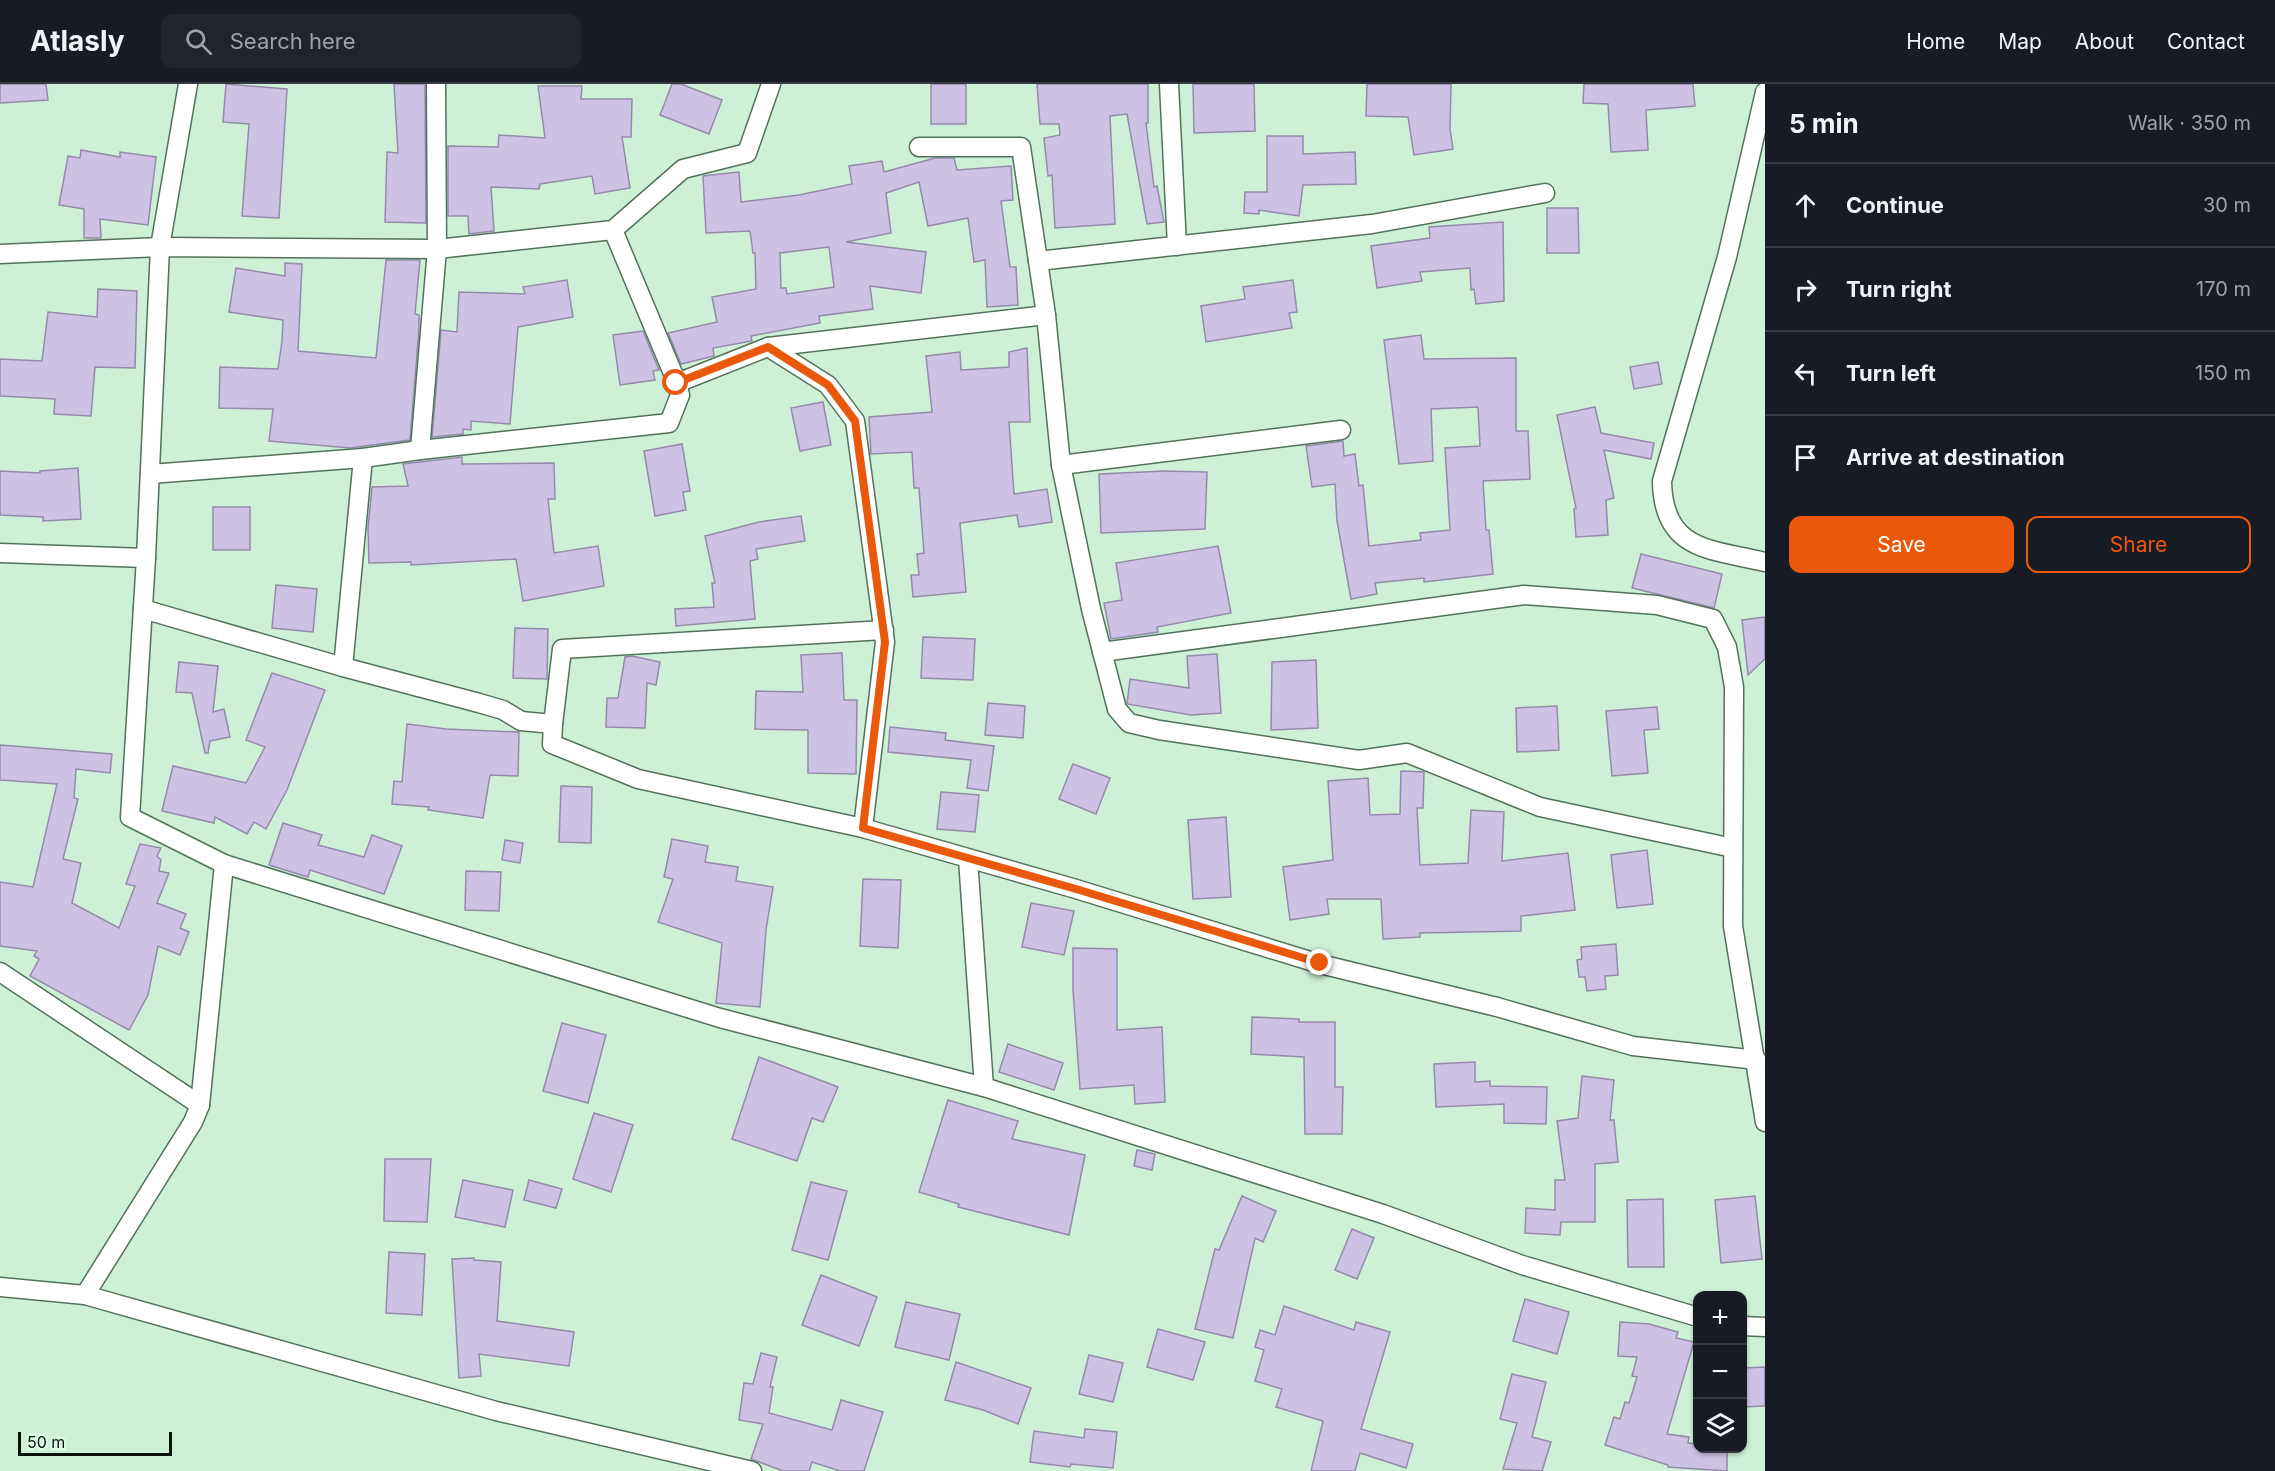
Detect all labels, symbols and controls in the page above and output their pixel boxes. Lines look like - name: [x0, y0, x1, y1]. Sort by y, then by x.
- search box: [161, 14, 581, 68]
- text: Atlasly: [30, 24, 125, 58]
- icon: search: [182, 25, 215, 58]
- text: Search here: [230, 28, 356, 54]
- text: Home: [1906, 29, 1965, 54]
- text: Map: [1998, 29, 2042, 54]
- text: About: [2075, 29, 2134, 54]
- text: Contact: [2167, 29, 2245, 54]
- text: 5 min: [1789, 108, 1859, 139]
- text: Walk · 350 m: [2128, 111, 2251, 135]
- icon: ahead: [1789, 189, 1822, 222]
- text: Continue: [1846, 192, 1944, 218]
- text: 30 m: [2203, 193, 2251, 217]
- icon: right: [1789, 273, 1822, 306]
- text: Turn right: [1846, 276, 1952, 302]
- text: 170 m: [2196, 277, 2251, 301]
- icon: left: [1789, 357, 1822, 390]
- text: Turn left: [1846, 360, 1936, 386]
- text: 150 m: [2195, 361, 2251, 385]
- route start: [662, 369, 688, 395]
- icon: arrive: [1789, 441, 1822, 474]
- text: Arrive at destination: [1846, 444, 2065, 470]
- button: Save: [1789, 516, 2014, 573]
- button: Share: [2026, 516, 2251, 573]
- route end: [1306, 949, 1332, 975]
- map controls: [1693, 1291, 1747, 1453]
- button: +: [1693, 1291, 1747, 1345]
- button: −: [1693, 1345, 1747, 1399]
- button: layers: [1693, 1399, 1747, 1453]
- scale bar: [18, 1429, 172, 1456]
- text: 50 m: [27, 1432, 65, 1452]

